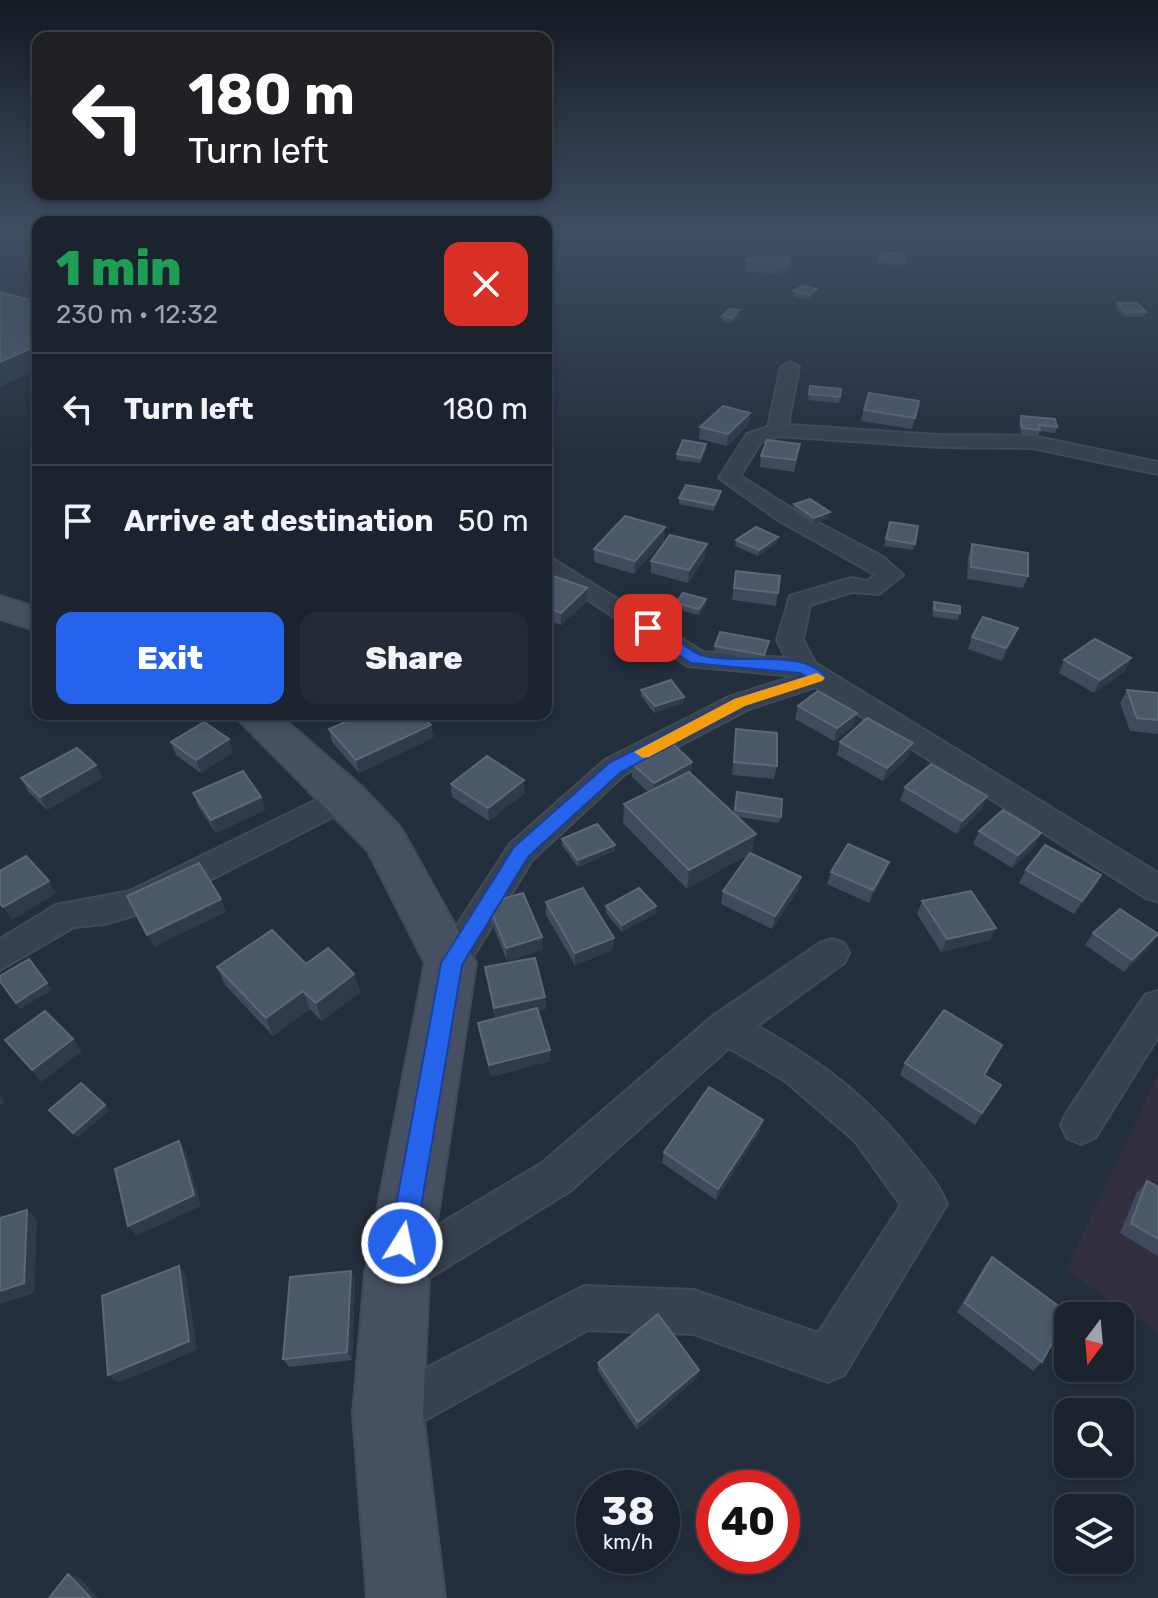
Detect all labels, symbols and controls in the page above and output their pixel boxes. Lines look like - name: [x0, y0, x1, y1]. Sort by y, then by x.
- text: 180 m: [188, 62, 355, 128]
- icon: left: [56, 64, 160, 168]
- text: Turn left: [188, 129, 329, 172]
- text: 1 min: [56, 240, 182, 297]
- button: close: [444, 242, 528, 326]
- text: 230 m · 12:32: [56, 299, 218, 330]
- icon: left: [56, 387, 100, 431]
- text: Turn left: [124, 391, 254, 427]
- text: 180 m: [443, 391, 528, 427]
- icon: arrive: [56, 499, 100, 543]
- text: Arrive at destination: [124, 503, 434, 539]
- text: 50 m: [458, 503, 529, 539]
- pin: [614, 594, 682, 662]
- icon: arrive: [626, 606, 670, 650]
- button: Exit: [56, 612, 284, 704]
- button: Share: [300, 612, 528, 704]
- position arrow: [360, 1201, 444, 1285]
- north arrow: [1054, 1302, 1134, 1382]
- map controls: [1054, 1302, 1134, 1574]
- button: search: [1054, 1398, 1134, 1478]
- speed limit sign: 40: [696, 1470, 800, 1574]
- text: 38: [601, 1488, 655, 1535]
- button: layers: [1054, 1494, 1134, 1574]
- text: km/h: [603, 1530, 653, 1554]

